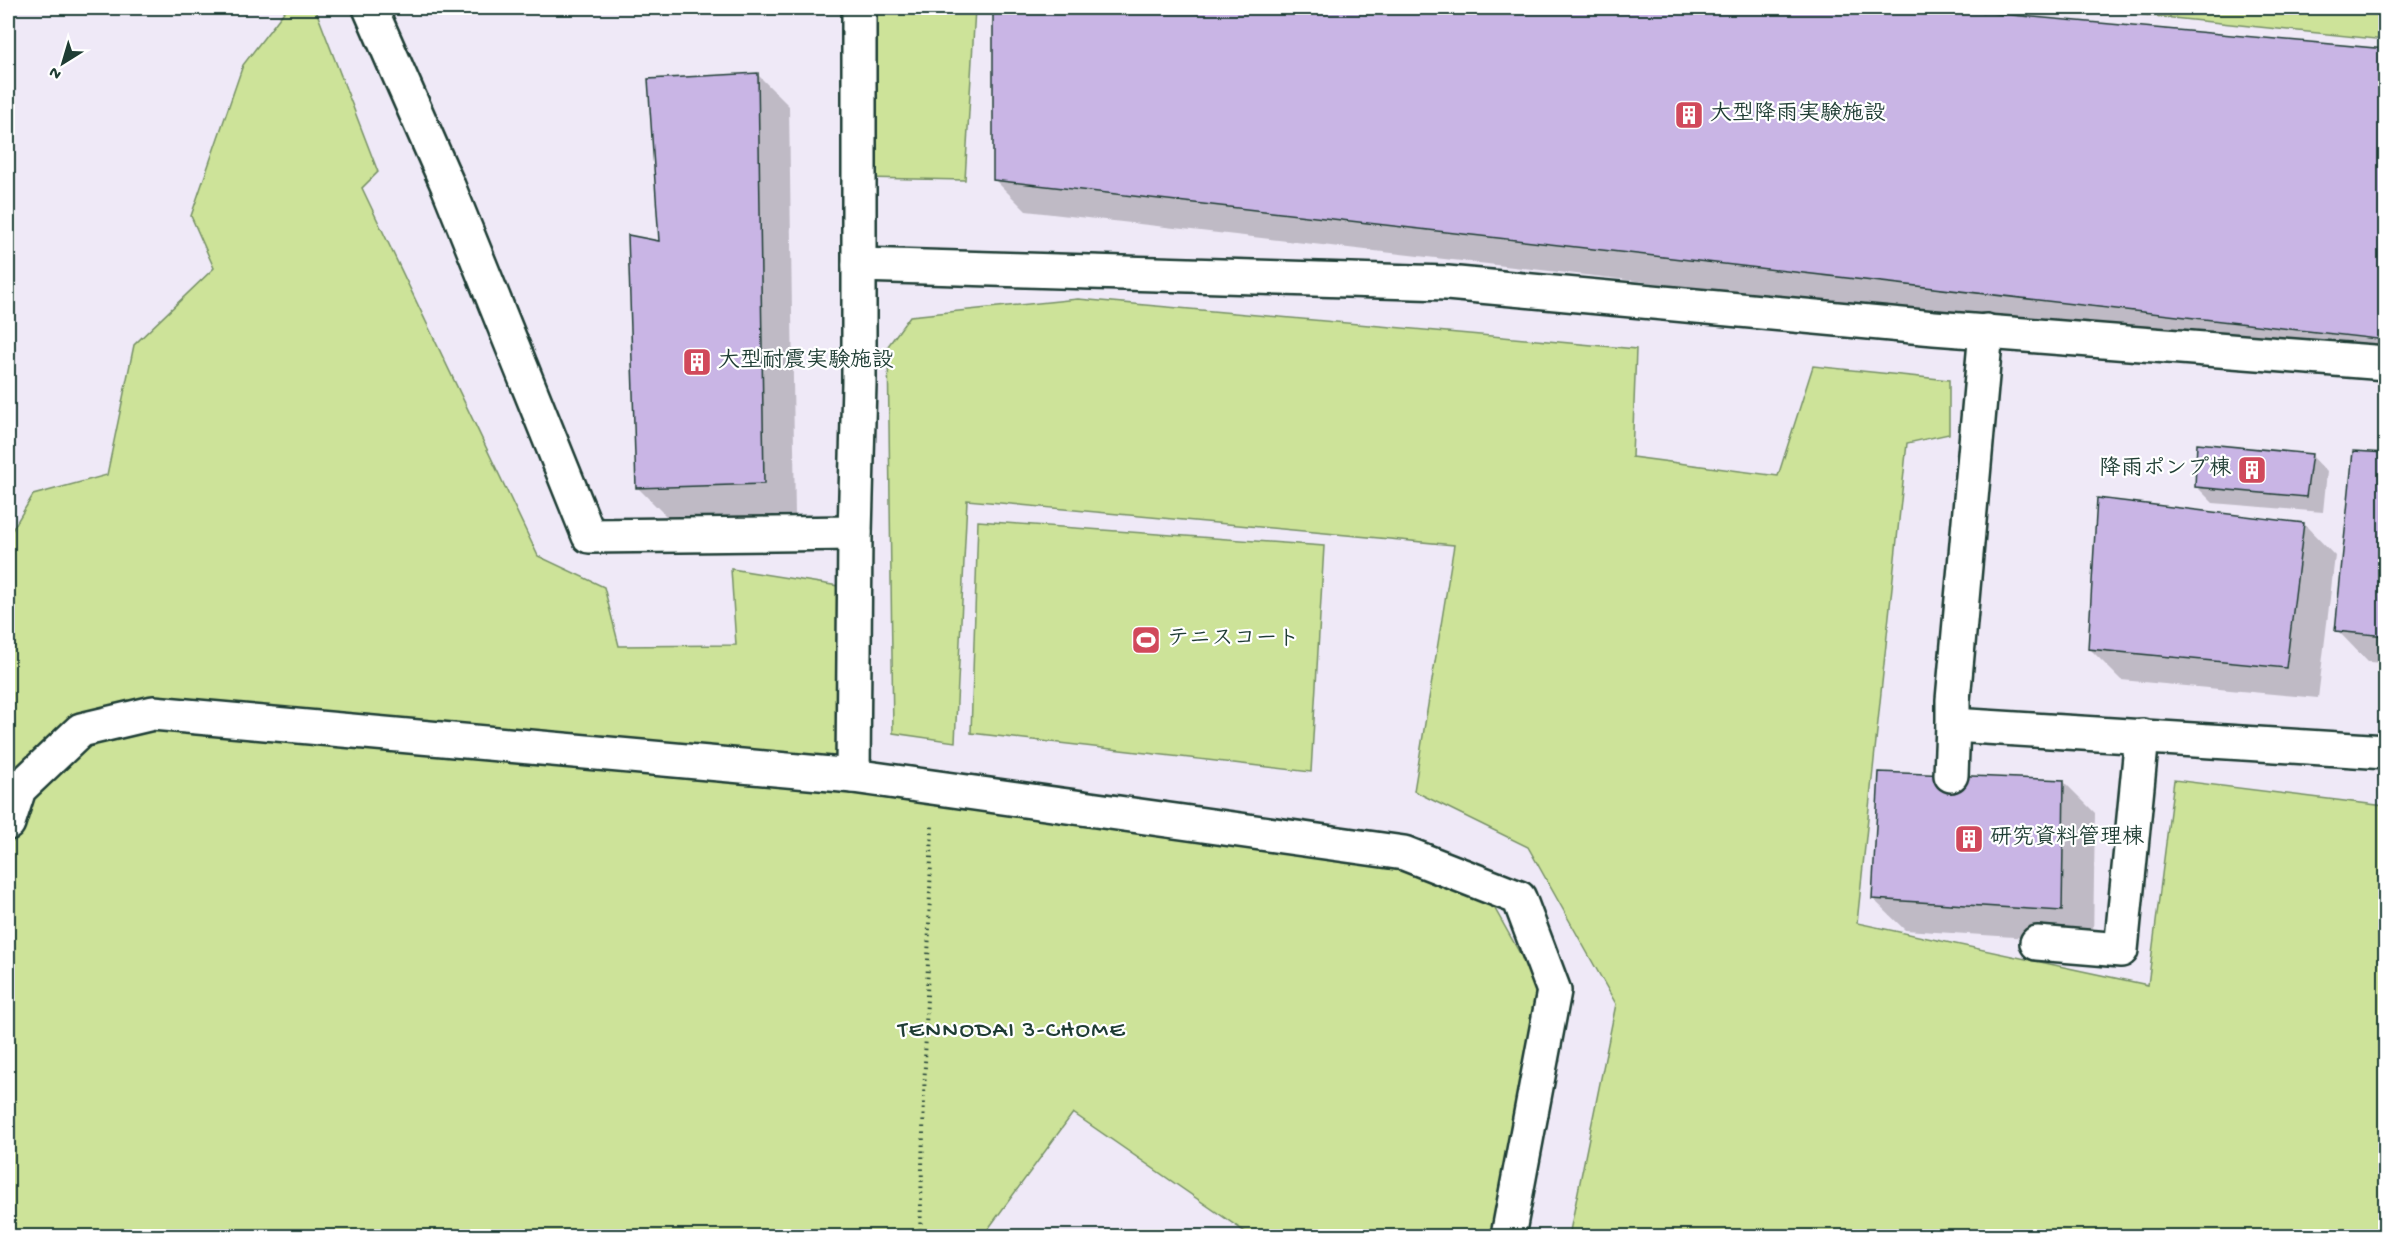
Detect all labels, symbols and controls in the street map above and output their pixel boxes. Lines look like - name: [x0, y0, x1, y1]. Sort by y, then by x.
- north arrow: [33, 33, 93, 93]
- text: N: [46, 61, 66, 83]
- building icon: 大型降雨実験施設: [1673, 99, 1705, 131]
- place label: 大型降雨実験施設: [1710, 100, 1886, 128]
- building icon: 大型耐震実験施設: [681, 346, 713, 378]
- place label: 大型耐震実験施設: [718, 347, 894, 375]
- building icon: 降雨ポンプ棟: [2236, 454, 2268, 486]
- place label: 降雨ポンプ棟: [2099, 455, 2231, 483]
- sports icon: テニスコート: [1130, 624, 1162, 656]
- place label: テニスコート: [1167, 627, 1299, 653]
- building icon: 研究資料管理棟: [1953, 823, 1985, 855]
- place label: 研究資料管理棟: [1990, 824, 2144, 852]
- district label: TENNODAI 3-CHOME: [896, 1017, 1126, 1046]

